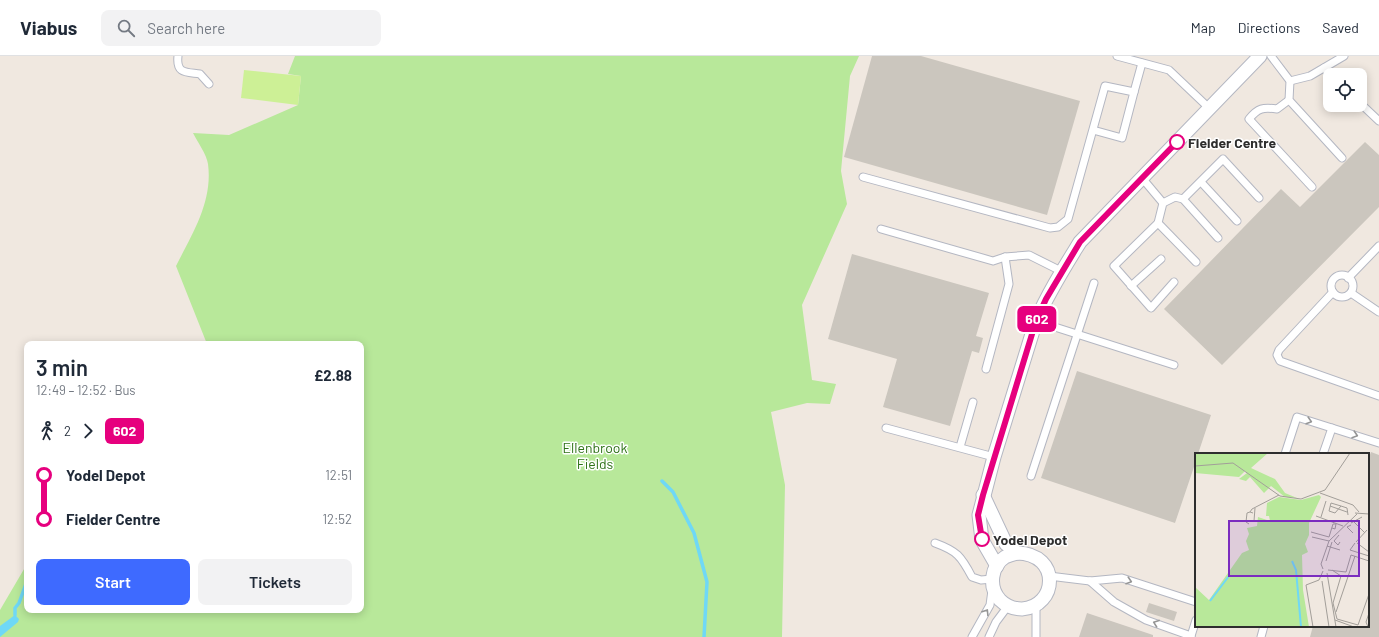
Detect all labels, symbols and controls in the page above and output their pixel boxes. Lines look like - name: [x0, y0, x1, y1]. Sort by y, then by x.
- search box: [101, 10, 381, 46]
- text: Viabus: [20, 16, 77, 39]
- icon: search: [115, 17, 137, 39]
- text: Search here: [147, 19, 225, 37]
- text: Map: [1191, 19, 1216, 36]
- text: Directions: [1238, 19, 1300, 36]
- text: Saved: [1322, 19, 1359, 36]
- map controls: [1323, 68, 1367, 112]
- button: locate: [1323, 68, 1367, 112]
- marker: Fielder Centre: [1169, 134, 1185, 150]
- place label: Fielder Centre: [1188, 134, 1276, 151]
- line badge: 602: [1014, 306, 1060, 332]
- text: 602: [1025, 310, 1049, 327]
- text: 3 min: [36, 354, 88, 380]
- text: £2.88: [314, 366, 352, 384]
- text: 12:49 – 12:52 · Bus: [36, 382, 136, 398]
- one-way arrow: [1305, 416, 1312, 425]
- icon: walk: [36, 420, 58, 442]
- icon: forward: [77, 420, 99, 442]
- text: 602: [113, 422, 136, 439]
- text: 2: [64, 423, 71, 439]
- one-way arrow: [1352, 430, 1359, 439]
- park label: Ellenbrook Fields: [563, 439, 627, 472]
- inset map: [1195, 453, 1369, 627]
- text: Yodel Depot: [66, 466, 146, 484]
- text: 12:51: [325, 467, 352, 483]
- text: Fielder Centre: [66, 510, 160, 528]
- text: 12:52: [322, 511, 352, 527]
- marker: Yodel Depot: [974, 531, 990, 547]
- place label: Yodel Depot: [993, 531, 1067, 548]
- button: Start: [36, 559, 190, 605]
- button: Tickets: [198, 559, 352, 605]
- one-way arrow: [1125, 576, 1132, 584]
- one-way arrow: [981, 609, 989, 616]
- one-way arrow: [1152, 620, 1159, 628]

